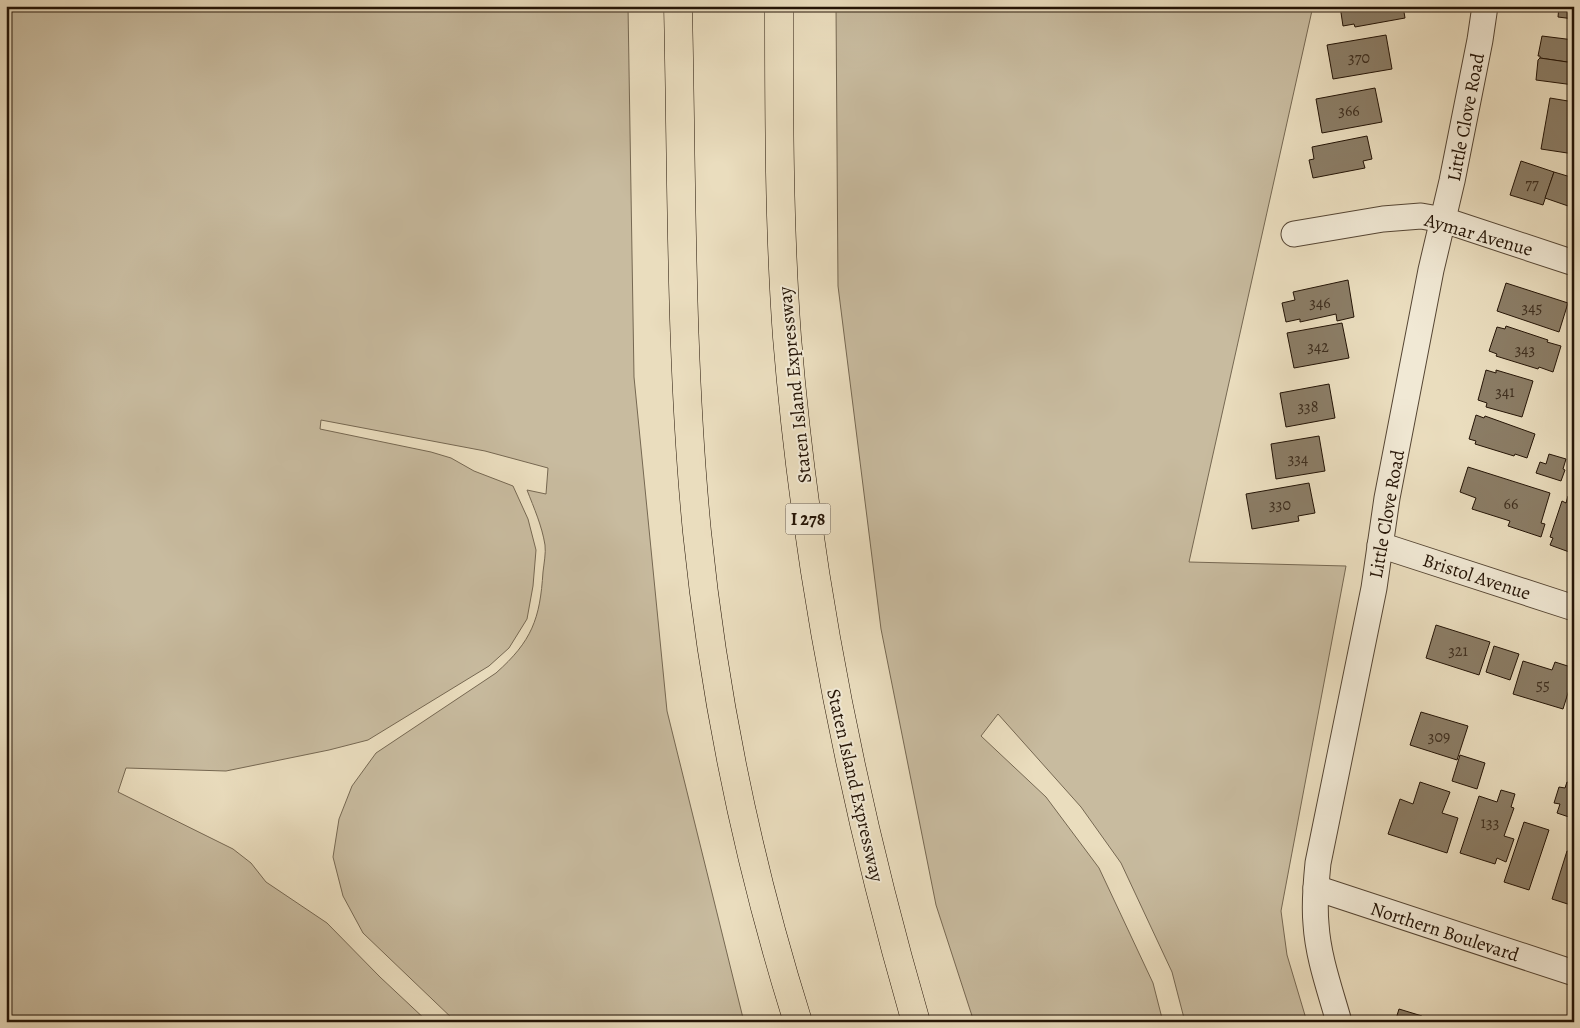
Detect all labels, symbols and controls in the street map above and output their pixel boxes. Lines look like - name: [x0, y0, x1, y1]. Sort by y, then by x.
- house number: 370: [1348, 47, 1370, 69]
- street label: Little Clove Road: [1441, 50, 1491, 184]
- house number: 366: [1338, 100, 1360, 122]
- house number: 77: [1525, 173, 1539, 195]
- street label: Aymar Avenue: [1421, 207, 1536, 263]
- street label: Staten Island Expressway: [772, 285, 818, 484]
- house number: 346: [1309, 292, 1331, 314]
- house number: 345: [1522, 297, 1543, 319]
- house number: 342: [1307, 336, 1329, 358]
- house number: 343: [1515, 339, 1535, 361]
- house number: 341: [1495, 381, 1515, 403]
- house number: 338: [1297, 396, 1319, 418]
- street label: Little Clove Road: [1363, 447, 1411, 581]
- house number: 334: [1288, 448, 1308, 470]
- house number: 66: [1504, 493, 1518, 515]
- house number: 330: [1269, 494, 1291, 516]
- road number: I 278: [786, 504, 830, 534]
- street label: Bristol Avenue: [1419, 547, 1534, 607]
- house number: 321: [1448, 640, 1468, 662]
- house number: 55: [1536, 674, 1550, 696]
- street label: Staten Island Expressway: [820, 686, 890, 885]
- house number: 309: [1428, 726, 1450, 748]
- house number: 133: [1481, 812, 1499, 834]
- street label: Northern Boulevard: [1367, 896, 1523, 968]

